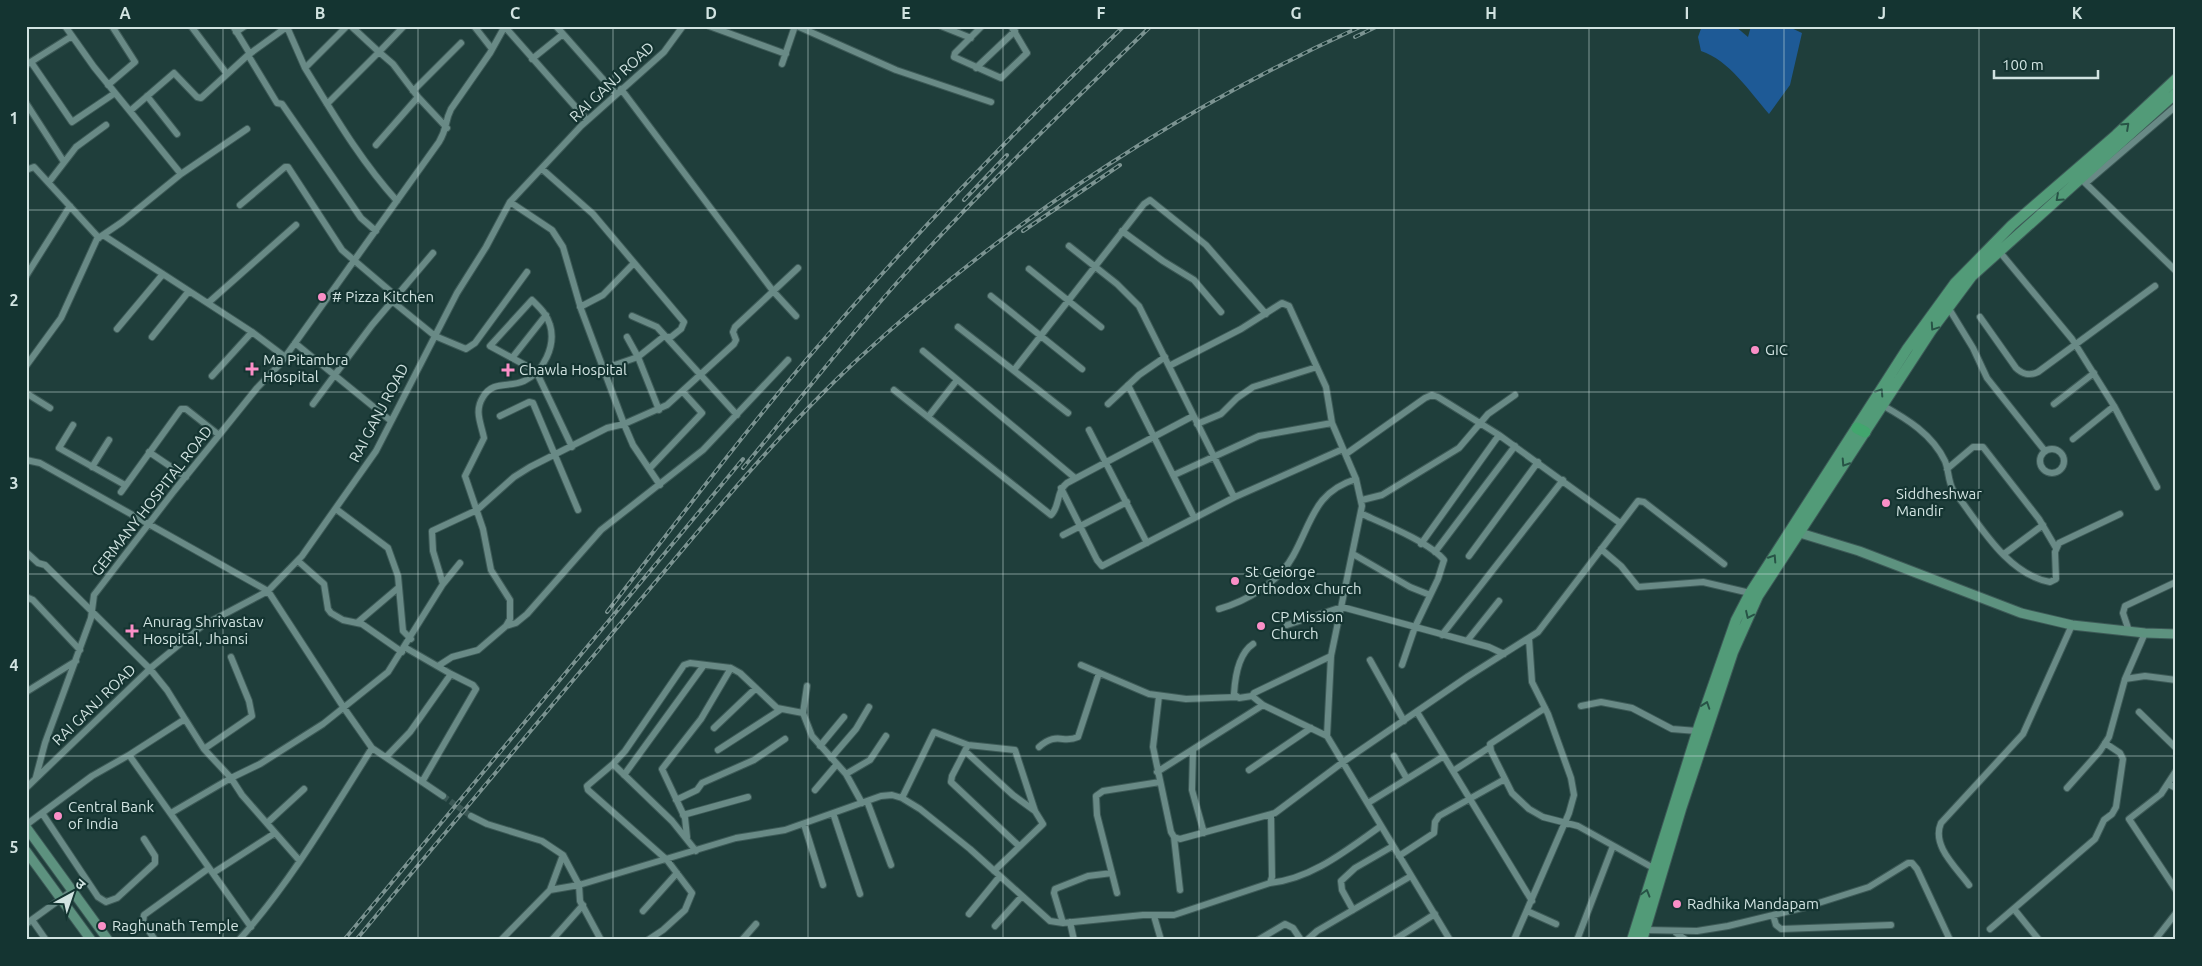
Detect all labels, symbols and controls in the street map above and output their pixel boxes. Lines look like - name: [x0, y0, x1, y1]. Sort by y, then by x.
- text: A: [119, 4, 131, 22]
- text: B: [315, 4, 325, 22]
- text: C: [510, 4, 520, 22]
- text: D: [705, 4, 717, 22]
- text: E: [901, 4, 911, 22]
- text: F: [1097, 4, 1106, 22]
- text: G: [1290, 4, 1302, 22]
- text: H: [1485, 4, 1497, 22]
- text: I: [1685, 4, 1689, 22]
- text: J: [1878, 4, 1886, 22]
- text: K: [2072, 4, 2083, 22]
- street label: RAI GANJ ROAD: [566, 38, 657, 125]
- scale bar: [1994, 48, 2098, 80]
- text: 100 m: [2002, 56, 2044, 73]
- text: 1: [9, 109, 19, 127]
- one-way arrow: [2120, 123, 2129, 132]
- one-way arrow: [2055, 192, 2064, 201]
- place label: # Pizza Kitchen: [332, 288, 434, 305]
- text: 2: [9, 291, 19, 309]
- marker: # Pizza Kitchen: [316, 291, 328, 303]
- one-way arrow: [1931, 321, 1940, 331]
- place label: GIC: [1765, 341, 1788, 358]
- marker: GIC: [1749, 344, 1761, 356]
- place label: Ma Pitambra Hospital: [263, 351, 348, 385]
- street label: RAI GANJ ROAD: [345, 361, 412, 465]
- place label: Chawla Hospital: [519, 361, 627, 378]
- marker: Ma Pitambra Hospital: [245, 362, 259, 376]
- marker: Chawla Hospital: [501, 363, 515, 377]
- one-way arrow: [1874, 388, 1884, 397]
- street label: GERMANY HOSPITAL ROAD: [88, 422, 215, 579]
- one-way arrow: [1842, 457, 1851, 466]
- text: 3: [9, 474, 19, 492]
- place label: Siddheshwar Mandir: [1896, 485, 1982, 519]
- marker: Siddheshwar Mandir: [1880, 497, 1892, 509]
- one-way arrow: [1767, 554, 1776, 563]
- place label: St Geiorge Orthodox Church: [1245, 563, 1362, 597]
- marker: St Geiorge Orthodox Church: [1229, 575, 1241, 587]
- place label: CP Mission Church: [1271, 608, 1343, 642]
- one-way arrow: [1745, 610, 1756, 619]
- place label: Anurag Shrivastav Hospital, Jhansi: [143, 613, 264, 647]
- marker: CP Mission Church: [1255, 620, 1267, 632]
- marker: Anurag Shrivastav Hospital, Jhansi: [125, 624, 139, 638]
- text: 4: [9, 656, 19, 674]
- street label: RAI GANJ ROAD: [48, 661, 139, 749]
- one-way arrow: [1700, 701, 1710, 710]
- place label: Central Bank of India: [68, 798, 154, 832]
- marker: Central Bank of India: [52, 810, 64, 822]
- text: 5: [9, 838, 19, 856]
- north arrow: [48, 868, 98, 918]
- text: उ: [72, 875, 89, 893]
- one-way arrow: [1640, 889, 1650, 898]
- place label: Radhika Mandapam: [1687, 895, 1819, 912]
- marker: Radhika Mandapam: [1671, 898, 1683, 910]
- place label: Raghunath Temple: [112, 917, 239, 934]
- marker: Raghunath Temple: [96, 920, 108, 932]

